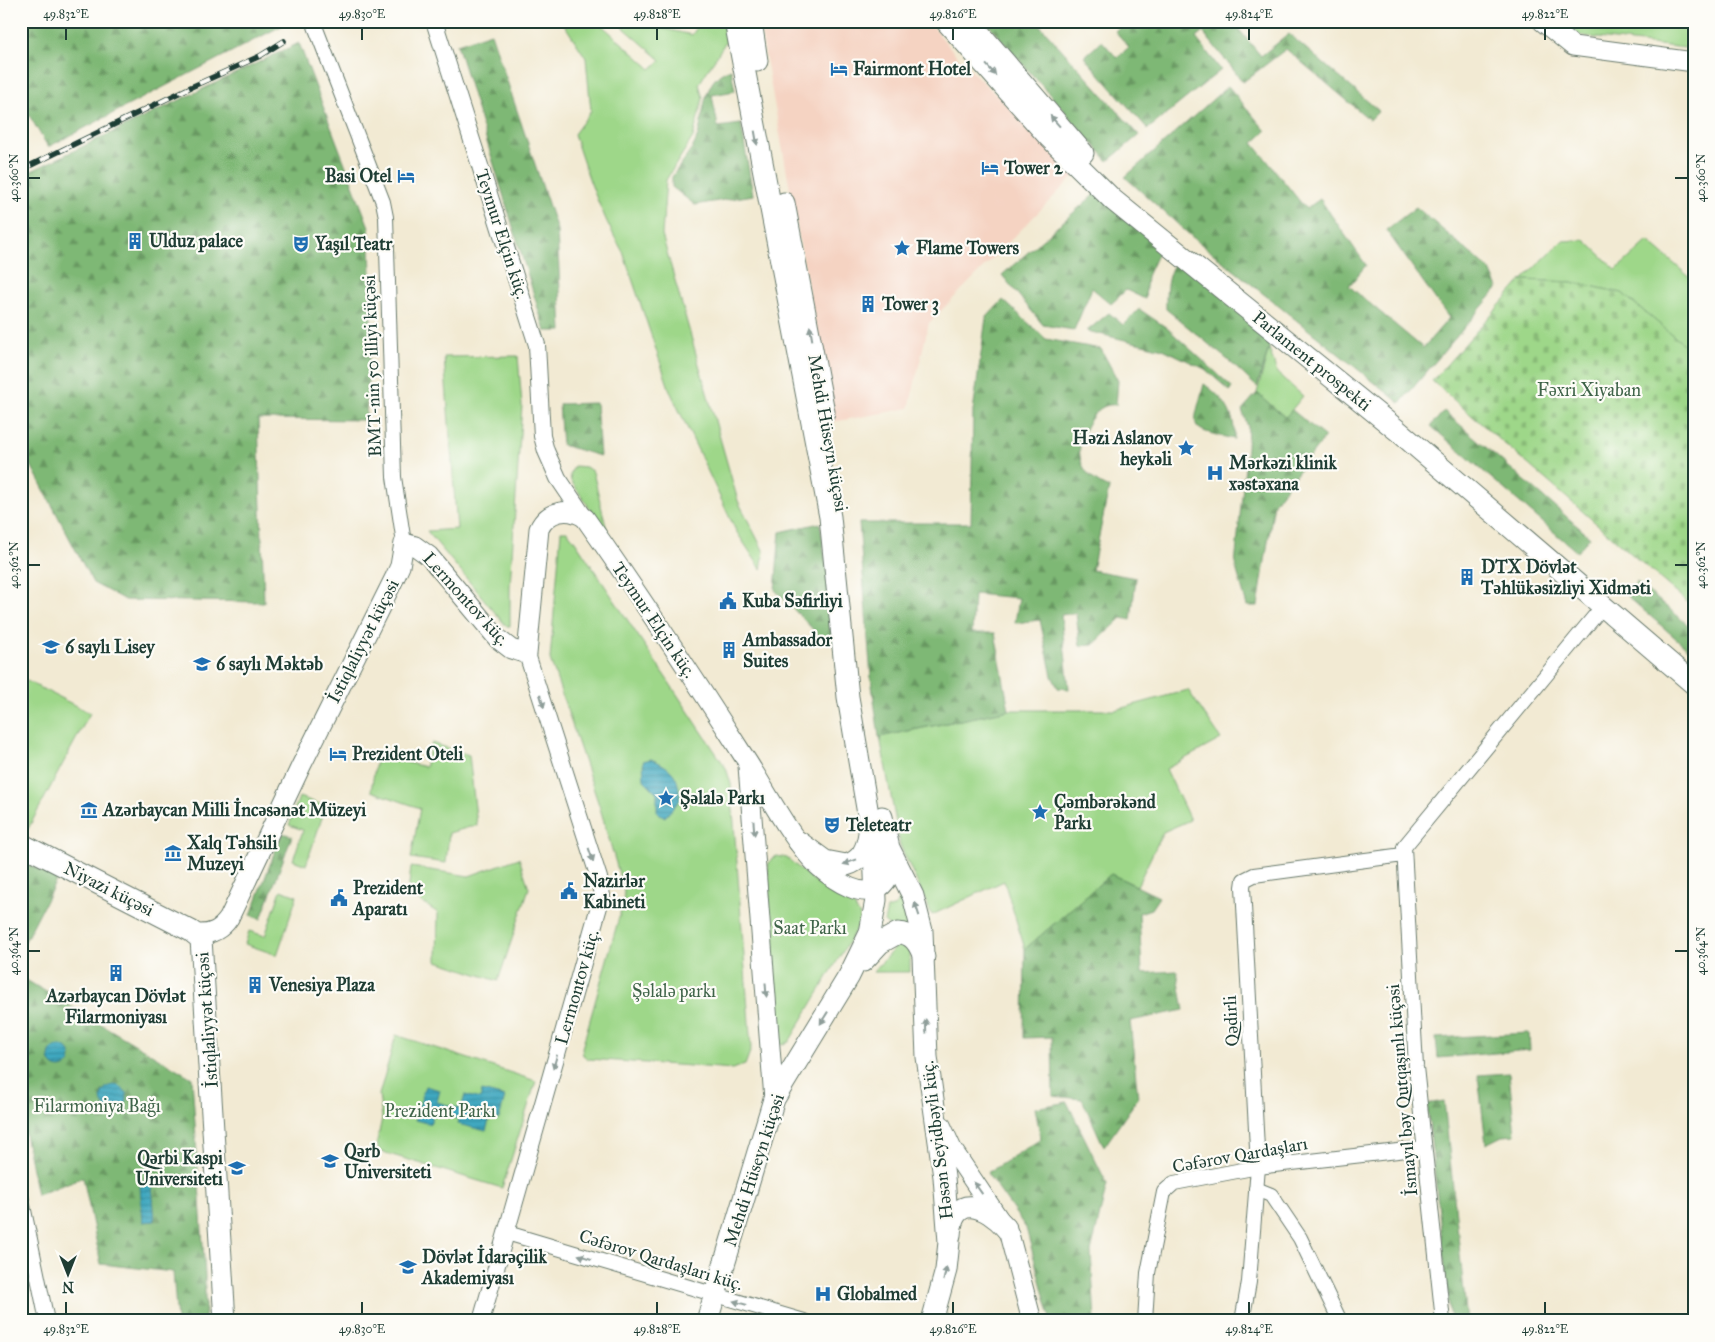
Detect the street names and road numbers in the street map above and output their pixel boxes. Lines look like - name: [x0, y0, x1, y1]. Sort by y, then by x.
- street label: Teymur Elçin küç.: [471, 166, 533, 302]
- street label: BMT-nin 50 illiyi küçəsi: [358, 274, 386, 458]
- street label: Parlament prospekti: [1248, 306, 1376, 416]
- street label: Mehdi Hüseyn küçəsi: [803, 352, 853, 514]
- street label: Lermontov küç.: [418, 548, 514, 650]
- street label: Teymur Elçin küç.: [607, 558, 701, 682]
- street label: İstiqlaliyyət küçəsi: [321, 575, 405, 707]
- street label: Niyazi küçəsi: [60, 857, 158, 921]
- street label: Lermontov küç.: [550, 927, 604, 1047]
- street label: İstiqlaliyyət küçəsi: [190, 951, 224, 1089]
- street label: İsmayıl bəy Qutqaşınlı küçəsi: [1381, 983, 1423, 1197]
- street label: Qədirli: [1219, 995, 1243, 1047]
- street label: Həsən Seyidbəyli küç.: [916, 1059, 958, 1221]
- street label: Mehdi Hüseyn küçəsi: [719, 1091, 789, 1249]
- street label: Cəfərov Qardaşları: [1171, 1132, 1309, 1178]
- street label: Cəfərov Qardaşları küç.: [576, 1225, 746, 1295]

